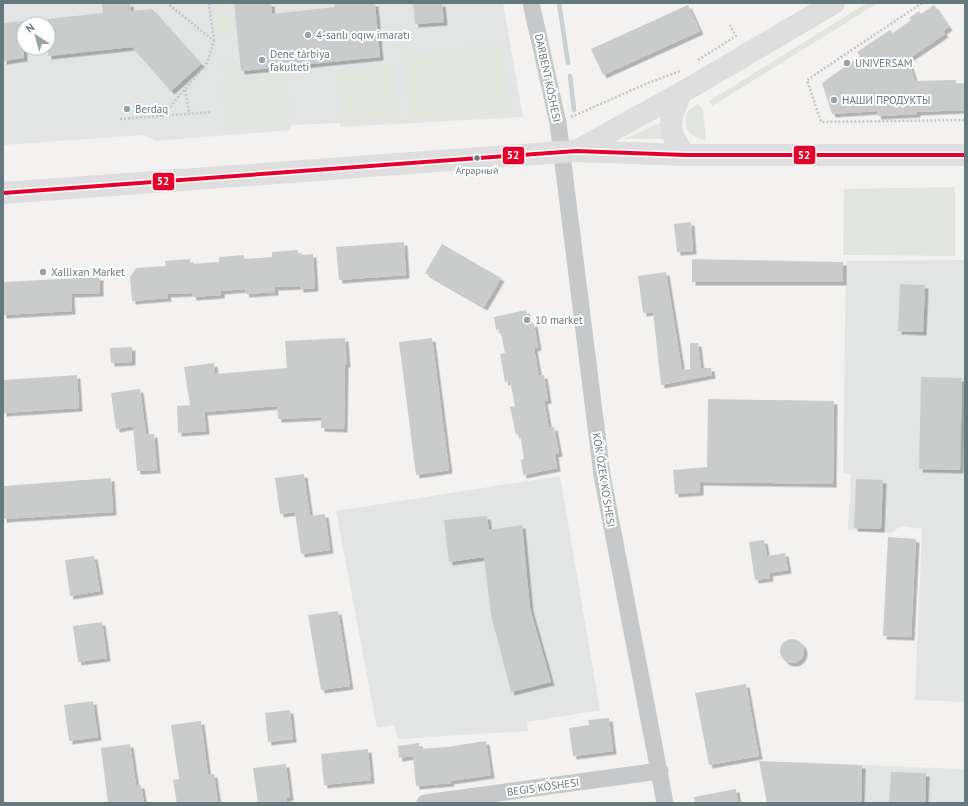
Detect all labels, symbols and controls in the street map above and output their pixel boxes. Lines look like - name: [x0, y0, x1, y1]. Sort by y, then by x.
- north arrow: [16, 16, 56, 56]
- text: N: [23, 20, 37, 36]
- place label: 4-sanlı oqıw imaratı: [316, 28, 410, 42]
- marker: 4-sanlı oqıw imaratı: [303, 30, 313, 40]
- street label: DARBENT KÓSHESI: [532, 32, 564, 124]
- place label: Dene tárbiya fakulteti: [270, 47, 330, 74]
- marker: Dene tárbiya fakulteti: [257, 55, 267, 65]
- place label: UNIVERSAM: [855, 56, 912, 70]
- marker: UNIVERSAM: [842, 58, 852, 68]
- place label: НАШИ ПРОДУКТЫ: [842, 93, 931, 107]
- marker: НАШИ ПРОДУКТЫ: [829, 95, 839, 105]
- place label: Berdaq: [135, 102, 168, 116]
- marker: Berdaq: [122, 104, 132, 114]
- line badge: 52: [793, 145, 816, 165]
- line badge: 52: [502, 146, 525, 165]
- text: 52: [507, 148, 519, 162]
- text: 52: [798, 148, 810, 162]
- marker: Аграрный: [472, 153, 482, 163]
- place label: Аграрный: [456, 164, 498, 177]
- line badge: 52: [152, 172, 175, 191]
- text: 52: [157, 174, 169, 188]
- place label: Xallixan Market: [51, 265, 125, 279]
- marker: Xallixan Market: [38, 267, 48, 277]
- place label: 10 market: [535, 313, 583, 327]
- marker: 10 market: [522, 315, 532, 325]
- street label: KÓK ÓZEK KO'SHESI: [590, 432, 618, 528]
- street label: BEGIS KÓSHESI: [506, 775, 580, 799]

